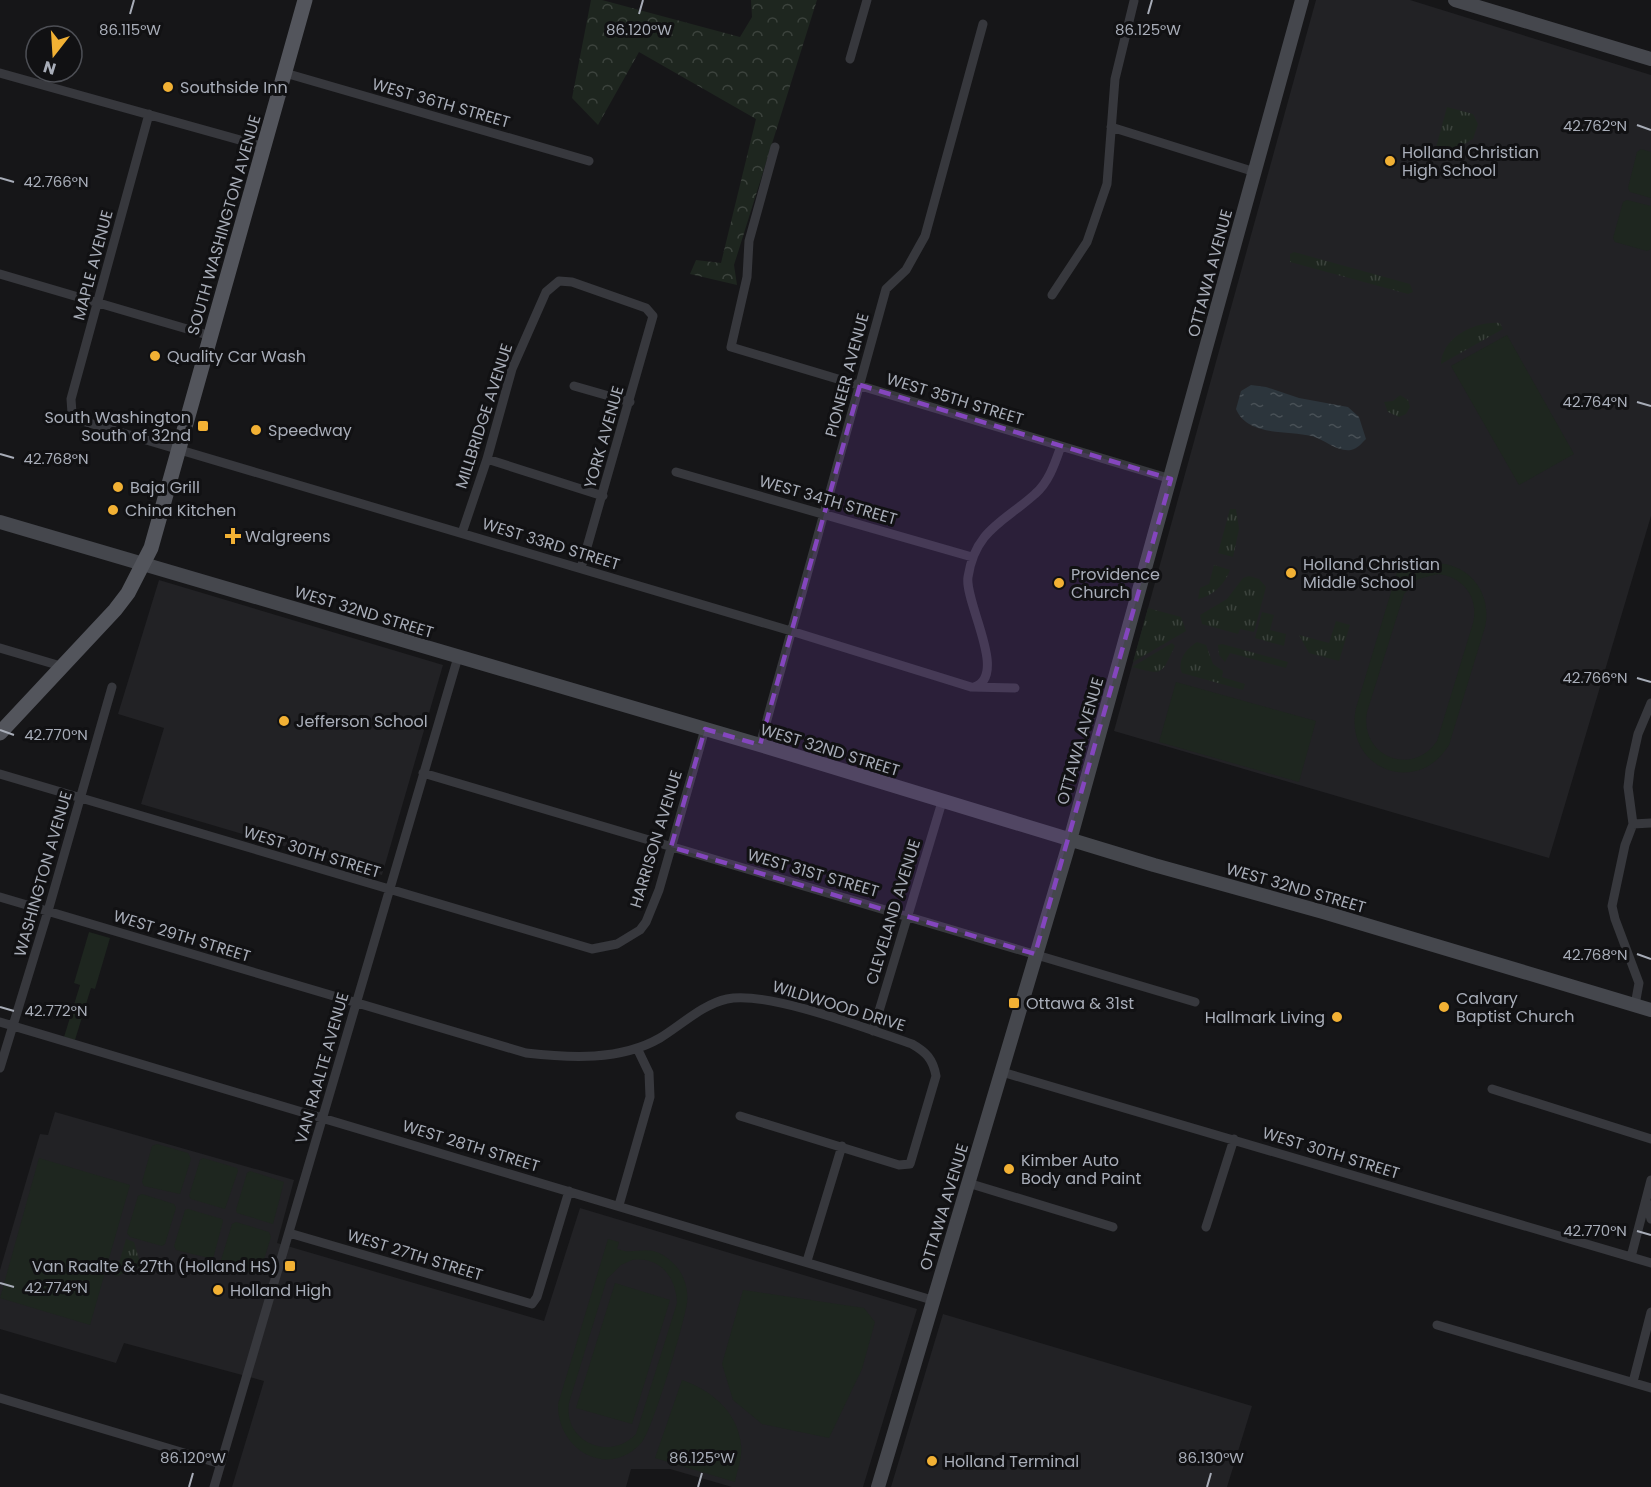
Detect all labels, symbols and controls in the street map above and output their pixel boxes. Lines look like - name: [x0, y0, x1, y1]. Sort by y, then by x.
- text: 86.115°W: [99, 19, 161, 40]
- text: 86.120°W: [606, 19, 672, 40]
- text: 86.125°W: [1115, 19, 1181, 40]
- north arrow: [24, 24, 84, 84]
- text: N: [41, 55, 59, 81]
- street label: WEST 36TH STREET: [369, 72, 513, 134]
- place label: Southside Inn: [180, 76, 288, 99]
- marker: Southside Inn: [161, 80, 175, 94]
- street label: SOUTH WASHINGTON AVENUE: [182, 112, 266, 338]
- text: 42.762°N: [1563, 115, 1627, 136]
- place label: Holland Christian High School: [1402, 141, 1539, 182]
- marker: Holland Christian High School: [1383, 154, 1397, 168]
- text: 42.766°N: [23, 171, 89, 192]
- street label: MAPLE AVENUE: [67, 207, 119, 323]
- street label: OTTAWA AVENUE: [1182, 207, 1238, 339]
- street label: PIONEER AVENUE: [819, 310, 875, 440]
- street label: MILLBRIDGE AVENUE: [450, 340, 518, 492]
- place label: Quality Car Wash: [167, 345, 306, 368]
- marker: Quality Car Wash: [148, 349, 162, 363]
- street label: WEST 35TH STREET: [884, 367, 1027, 431]
- street label: YORK AVENUE: [578, 383, 630, 491]
- text: 42.764°N: [1562, 391, 1628, 412]
- place label: South Washington South of 32nd: [44, 406, 191, 447]
- marker: South Washington South of 32nd: [196, 419, 210, 433]
- place label: Speedway: [268, 419, 352, 442]
- marker: Speedway: [249, 423, 263, 437]
- text: 42.768°N: [23, 448, 89, 469]
- street label: WEST 34TH STREET: [756, 469, 900, 531]
- place label: Baja Grill: [130, 476, 200, 499]
- marker: Baja Grill: [111, 480, 125, 494]
- place label: China Kitchen: [125, 499, 236, 522]
- marker: China Kitchen: [106, 503, 120, 517]
- street label: WEST 33RD STREET: [479, 512, 623, 576]
- place label: Walgreens: [245, 525, 331, 548]
- marker: Walgreens: [226, 529, 240, 543]
- place label: Holland Christian Middle School: [1303, 553, 1440, 594]
- place label: Providence Church: [1071, 563, 1160, 604]
- marker: Holland Christian Middle School: [1284, 566, 1298, 580]
- marker: Providence Church: [1052, 576, 1066, 590]
- street label: WEST 32ND STREET: [292, 580, 437, 644]
- text: 42.766°N: [1562, 667, 1628, 688]
- street label: OTTAWA AVENUE: [1051, 675, 1109, 807]
- place label: Jefferson School: [296, 710, 428, 733]
- marker: Jefferson School: [277, 714, 291, 728]
- street label: WEST 32ND STREET: [758, 718, 903, 782]
- text: 42.770°N: [24, 724, 88, 745]
- street label: HARRISON AVENUE: [624, 767, 688, 911]
- street label: WASHINGTON AVENUE: [8, 788, 78, 960]
- street label: WEST 30TH STREET: [241, 820, 384, 884]
- street label: CLEVELAND AVENUE: [860, 836, 926, 988]
- street label: WEST 31ST STREET: [745, 843, 882, 903]
- street label: WEST 32ND STREET: [1223, 857, 1369, 919]
- street label: WEST 29TH STREET: [111, 904, 254, 968]
- text: 42.768°N: [1562, 944, 1628, 965]
- street label: WILDWOOD DRIVE: [770, 975, 908, 1037]
- place label: Calvary Baptist Church: [1456, 987, 1574, 1028]
- street label: VAN RAALTE AVENUE: [289, 990, 355, 1146]
- place label: Ottawa & 31st: [1026, 992, 1134, 1015]
- marker: Ottawa & 31st: [1007, 996, 1021, 1010]
- text: 42.772°N: [25, 1000, 87, 1021]
- marker: Calvary Baptist Church: [1437, 1000, 1451, 1014]
- place label: Hallmark Living: [1205, 1006, 1325, 1029]
- marker: Hallmark Living: [1330, 1010, 1344, 1024]
- street label: WEST 28TH STREET: [400, 1114, 543, 1178]
- street label: WEST 30TH STREET: [1260, 1121, 1403, 1185]
- street label: OTTAWA AVENUE: [914, 1141, 974, 1273]
- place label: Kimber Auto Body and Paint: [1021, 1149, 1142, 1190]
- marker: Kimber Auto Body and Paint: [1002, 1162, 1016, 1176]
- text: 42.770°N: [1563, 1220, 1627, 1241]
- street label: WEST 27TH STREET: [344, 1223, 486, 1287]
- place label: Van Raalte & 27th (Holland HS): [32, 1255, 278, 1278]
- marker: Van Raalte & 27th (Holland HS): [283, 1259, 297, 1273]
- text: 42.774°N: [24, 1277, 88, 1298]
- place label: Holland High: [230, 1279, 331, 1302]
- marker: Holland High: [211, 1283, 225, 1297]
- text: 86.120°W: [160, 1447, 226, 1468]
- text: 86.125°W: [669, 1447, 735, 1468]
- text: 86.130°W: [1178, 1447, 1244, 1468]
- place label: Holland Terminal: [944, 1450, 1079, 1473]
- marker: Holland Terminal: [925, 1454, 939, 1468]

